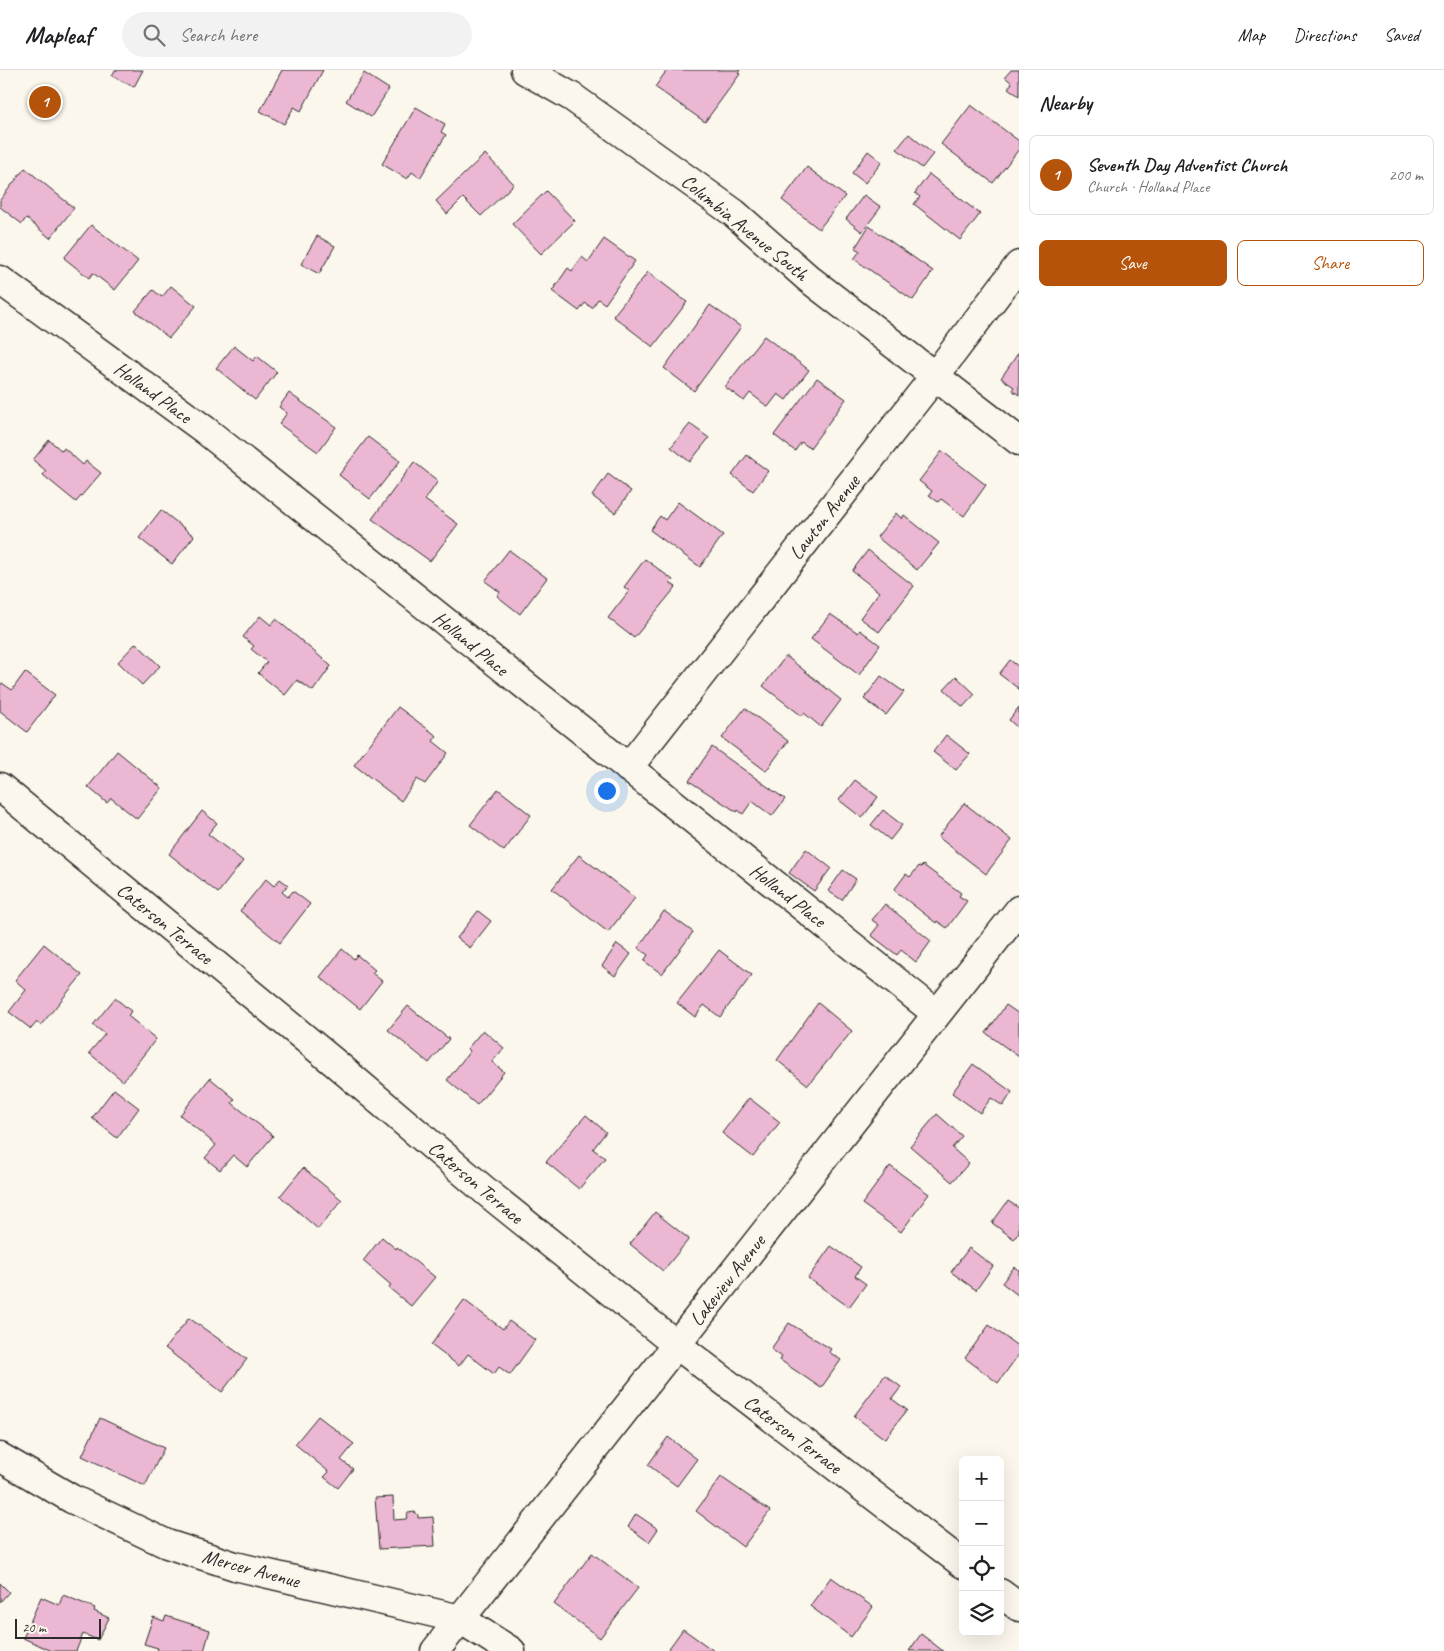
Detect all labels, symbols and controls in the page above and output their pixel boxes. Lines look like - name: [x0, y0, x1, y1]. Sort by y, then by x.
- search box: [122, 12, 472, 57]
- text: Mapleaf: [25, 20, 92, 50]
- icon: search: [140, 21, 168, 49]
- text: Search here: [180, 23, 257, 47]
- text: Map: [1238, 24, 1265, 46]
- text: Directions: [1293, 24, 1356, 46]
- text: Saved: [1384, 24, 1419, 46]
- pin: 1: [29, 83, 61, 121]
- text: Nearby: [1039, 90, 1092, 116]
- text: Seventh Day Adventist Church: [1087, 153, 1287, 177]
- text: 1: [1052, 165, 1060, 185]
- text: 200 m: [1389, 165, 1423, 185]
- street label: Columbia Avenue South: [676, 169, 814, 287]
- text: Church · Holland Place: [1087, 177, 1209, 197]
- button: Save: [1039, 240, 1227, 286]
- button: Share: [1237, 240, 1424, 286]
- street label: Holland Place: [109, 356, 198, 430]
- street label: Lawton Avenue: [783, 469, 866, 565]
- street label: Holland Place: [428, 605, 515, 682]
- your location: [594, 778, 620, 804]
- street label: Holland Place: [745, 858, 832, 934]
- street label: Caterson Terrace: [112, 877, 219, 971]
- street label: Caterson Terrace: [423, 1135, 529, 1230]
- street label: Lakeview Avenue: [684, 1228, 772, 1331]
- street label: Caterson Terrace: [739, 1389, 848, 1480]
- map controls: [959, 1456, 1004, 1636]
- button: +: [959, 1456, 1004, 1501]
- button: −: [959, 1501, 1004, 1546]
- street label: Mercer Avenue: [200, 1544, 304, 1594]
- button: locate: [959, 1546, 1004, 1591]
- button: layers: [959, 1591, 1004, 1636]
- scale bar: [15, 1616, 101, 1639]
- text: 20 m: [22, 1619, 46, 1636]

